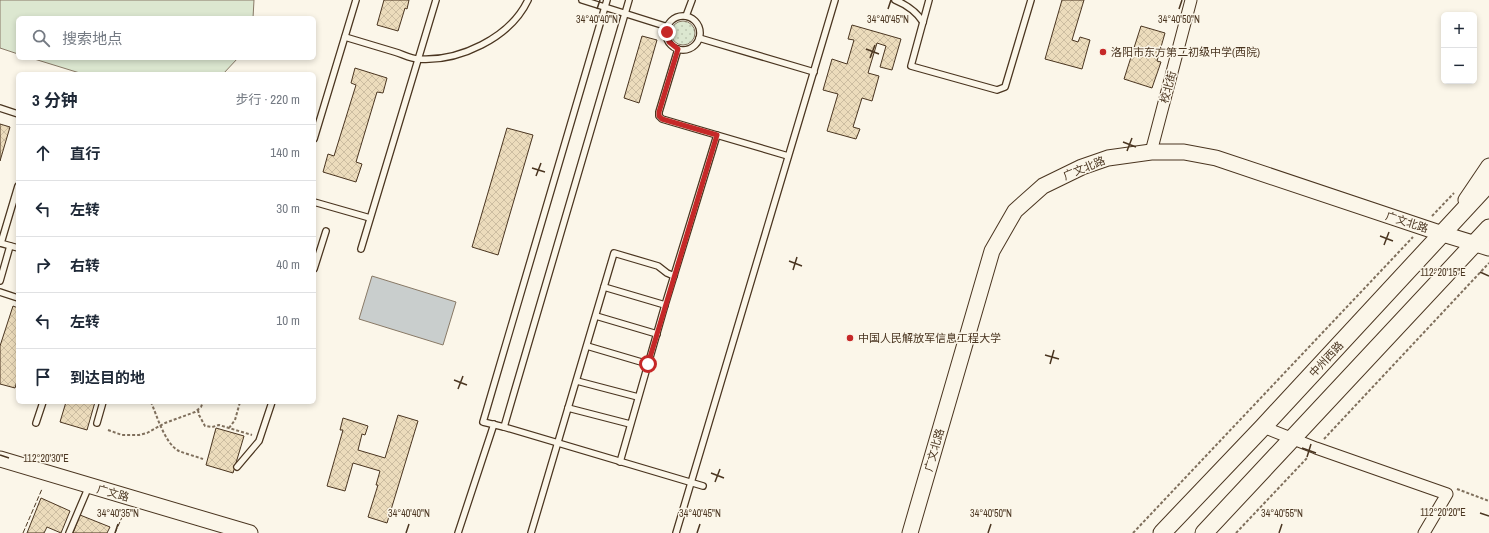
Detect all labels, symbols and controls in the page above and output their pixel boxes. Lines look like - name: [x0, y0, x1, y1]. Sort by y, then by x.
- map controls: [1441, 12, 1477, 84]
- button: +: [1441, 12, 1477, 48]
- text: 34°40'40"N: [576, 13, 618, 26]
- text: 34°40'45"N: [867, 13, 909, 26]
- text: 34°40'50"N: [1158, 13, 1200, 26]
- search box: [16, 16, 316, 60]
- route end: [658, 23, 676, 41]
- icon: search: [30, 27, 52, 49]
- text: 搜索地点: [62, 28, 122, 49]
- place label: 洛阳市东方第二初级中学(西院): [1111, 45, 1260, 59]
- marker: 洛阳市东方第二初级中学(西院): [1098, 47, 1108, 57]
- button: −: [1441, 48, 1477, 84]
- street label: 校北街: [1157, 69, 1179, 105]
- text: 3 分钟: [32, 88, 78, 111]
- text: 步行 · 220 m: [235, 91, 300, 108]
- icon: ahead: [32, 142, 54, 164]
- text: 直行: [70, 143, 100, 164]
- text: 140 m: [270, 144, 300, 161]
- street label: 广文北路: [1061, 153, 1107, 183]
- icon: left: [32, 198, 54, 220]
- text: 左转: [70, 199, 100, 220]
- text: 30 m: [276, 200, 300, 217]
- street label: 广文北路: [1384, 209, 1430, 235]
- icon: right: [32, 254, 54, 276]
- text: 右转: [70, 255, 100, 276]
- text: 40 m: [276, 256, 300, 273]
- text: 112°20'15"E: [1420, 266, 1466, 279]
- icon: left: [32, 310, 54, 332]
- text: 左转: [70, 311, 100, 332]
- text: 10 m: [276, 312, 300, 329]
- place label: 中国人民解放军信息工程大学: [858, 331, 1001, 345]
- marker: 中国人民解放军信息工程大学: [845, 333, 855, 343]
- street label: 中州西路: [1306, 338, 1346, 380]
- route start: [639, 355, 657, 373]
- icon: arrive: [32, 366, 54, 388]
- text: 到达目的地: [70, 367, 145, 388]
- street label: 广文北路: [921, 427, 947, 473]
- text: 112°20'30"E: [23, 452, 69, 465]
- street label: 广文路: [95, 482, 131, 504]
- text: 112°20'20"E: [1420, 506, 1466, 519]
- text: 34°40'35"N: [97, 507, 139, 520]
- text: 34°40'40"N: [388, 507, 430, 520]
- text: 34°40'45"N: [679, 507, 721, 520]
- text: 34°40'50"N: [970, 507, 1012, 520]
- text: 34°40'55"N: [1261, 507, 1303, 520]

